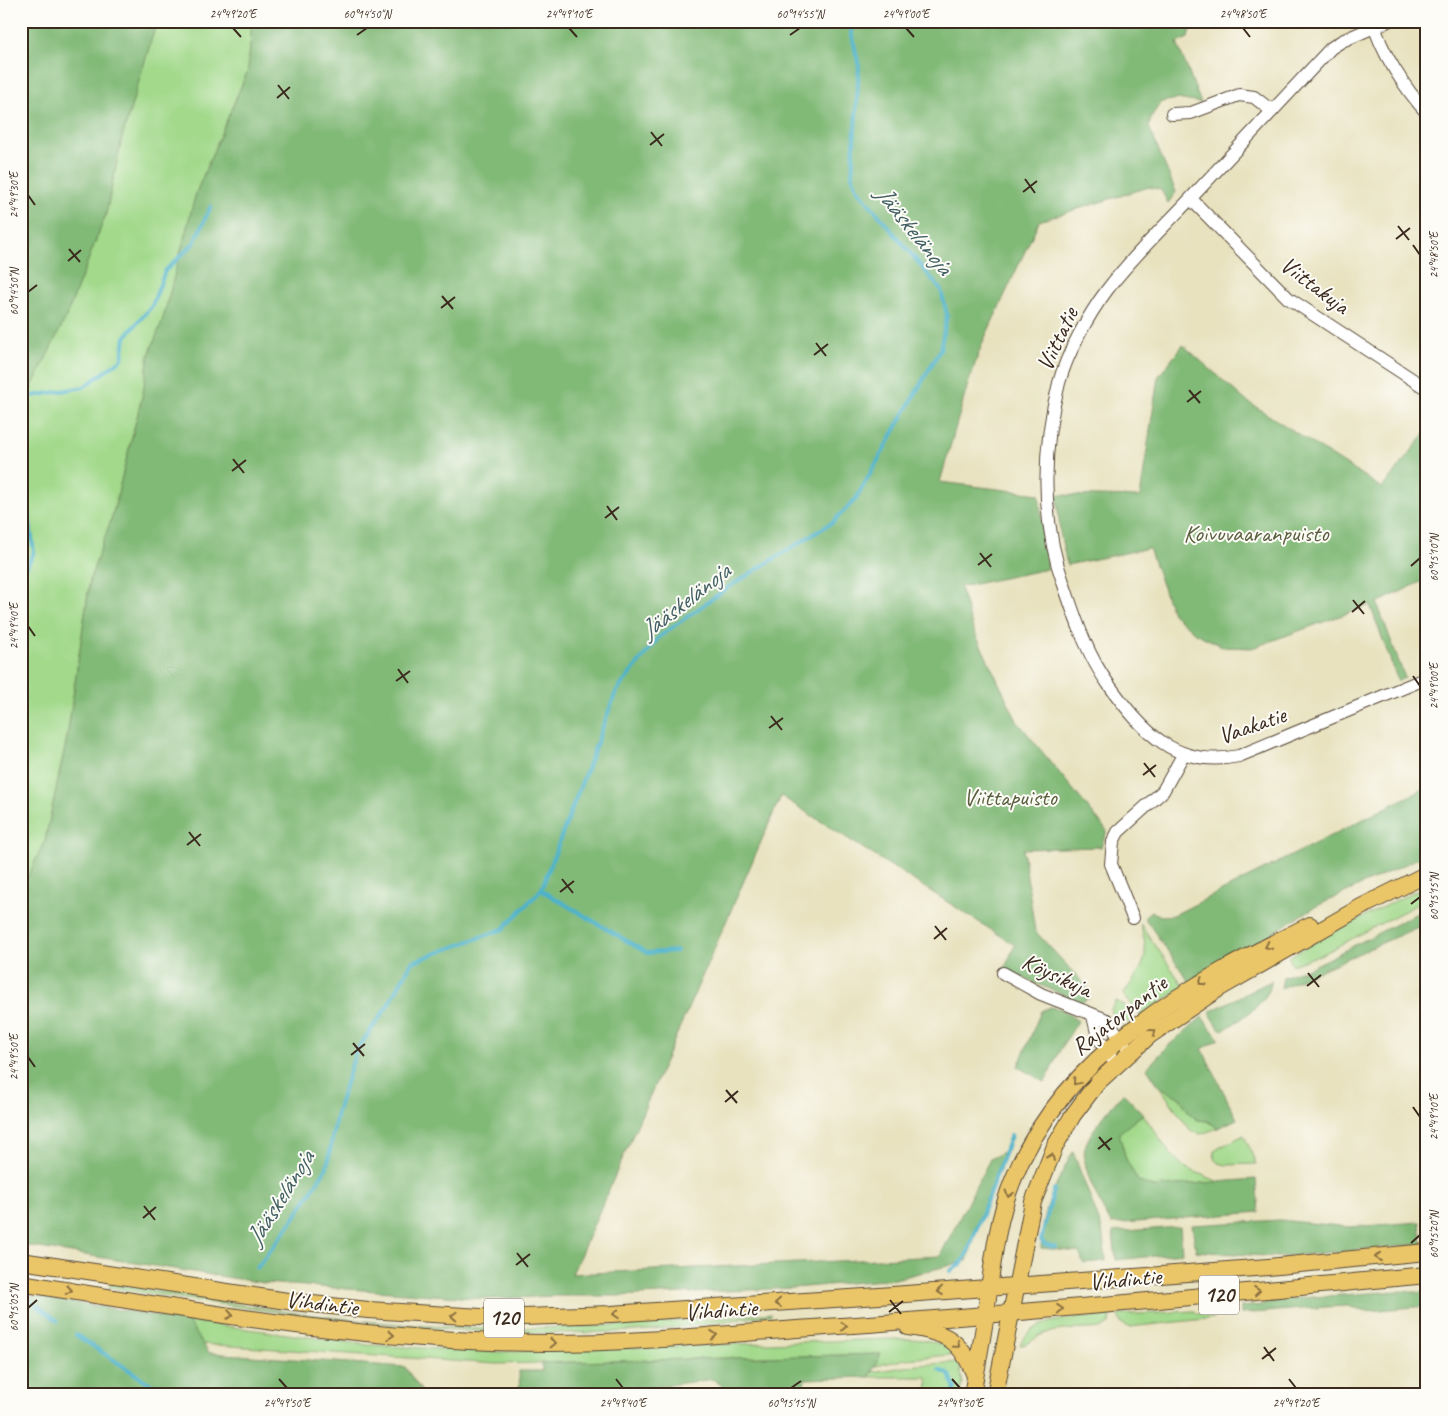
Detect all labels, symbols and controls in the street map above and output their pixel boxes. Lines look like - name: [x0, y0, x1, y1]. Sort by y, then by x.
- text: 24°49'20"E: [210, 6, 258, 22]
- text: 60°14'50"N: [343, 6, 392, 22]
- text: 24°49'10"E: [546, 6, 594, 22]
- text: 60°14'55"N: [776, 6, 825, 22]
- text: 24°49'00"E: [883, 6, 931, 22]
- text: 24°48'50"E: [1220, 6, 1268, 22]
- text: 24°49'30"E: [6, 170, 22, 218]
- water label: Jääskelänoja: [867, 177, 961, 283]
- text: 24°48'50"E: [1426, 230, 1442, 278]
- street label: Viittakuja: [1275, 249, 1357, 321]
- text: 60°14'50"N: [6, 267, 22, 316]
- street label: Viittatie: [1029, 300, 1086, 376]
- park label: Koivuvaaranpuisto: [1184, 518, 1330, 548]
- text: 60°15'10"N: [1426, 533, 1442, 582]
- water label: Jääskelänoja: [632, 555, 738, 647]
- text: 24°49'40"E: [6, 601, 22, 649]
- text: 24°49'00"E: [1426, 661, 1442, 709]
- street label: Vaakatie: [1214, 699, 1292, 750]
- park label: Viittapuisto: [963, 782, 1058, 812]
- text: 60°15'15"N: [1426, 872, 1442, 921]
- one-way arrow: [1264, 939, 1273, 950]
- street label: Köysikuja: [1017, 946, 1099, 1005]
- street label: Rajatorpantie: [1065, 967, 1175, 1062]
- one-way arrow: [1199, 976, 1208, 985]
- one-way arrow: [1147, 1030, 1156, 1038]
- text: 24°49'50"E: [6, 1032, 22, 1080]
- one-way arrow: [1072, 1077, 1081, 1086]
- text: 24°49'10"E: [1426, 1092, 1442, 1140]
- water label: Jääskelänoja: [237, 1143, 323, 1253]
- one-way arrow: [1044, 1153, 1055, 1162]
- one-way arrow: [1004, 1190, 1014, 1198]
- text: 60°15'20"N: [1426, 1210, 1442, 1259]
- one-way arrow: [1374, 1251, 1382, 1262]
- street label: Vihdintie: [1088, 1261, 1165, 1297]
- road number: 120: [1199, 1276, 1239, 1314]
- text: 60°15'05"N: [6, 1283, 22, 1332]
- street label: Vihdintie: [284, 1284, 362, 1323]
- one-way arrow: [65, 1285, 74, 1295]
- one-way arrow: [936, 1285, 944, 1296]
- one-way arrow: [1253, 1286, 1261, 1297]
- street label: Vihdintie: [684, 1292, 760, 1327]
- one-way arrow: [774, 1297, 782, 1308]
- road number: 120: [484, 1299, 524, 1338]
- one-way arrow: [1057, 1304, 1065, 1315]
- one-way arrow: [612, 1308, 620, 1319]
- one-way arrow: [226, 1309, 234, 1320]
- one-way arrow: [449, 1311, 457, 1322]
- one-way arrow: [840, 1320, 848, 1331]
- one-way arrow: [388, 1329, 396, 1340]
- one-way arrow: [711, 1329, 719, 1340]
- one-way arrow: [550, 1337, 558, 1348]
- one-way arrow: [951, 1339, 960, 1348]
- text: 24°49'50"E: [264, 1395, 312, 1411]
- text: 24°49'40"E: [600, 1395, 648, 1411]
- text: 60°15'15"N: [767, 1395, 816, 1411]
- text: 24°49'30"E: [937, 1395, 985, 1411]
- text: 24°49'20"E: [1273, 1395, 1321, 1411]

